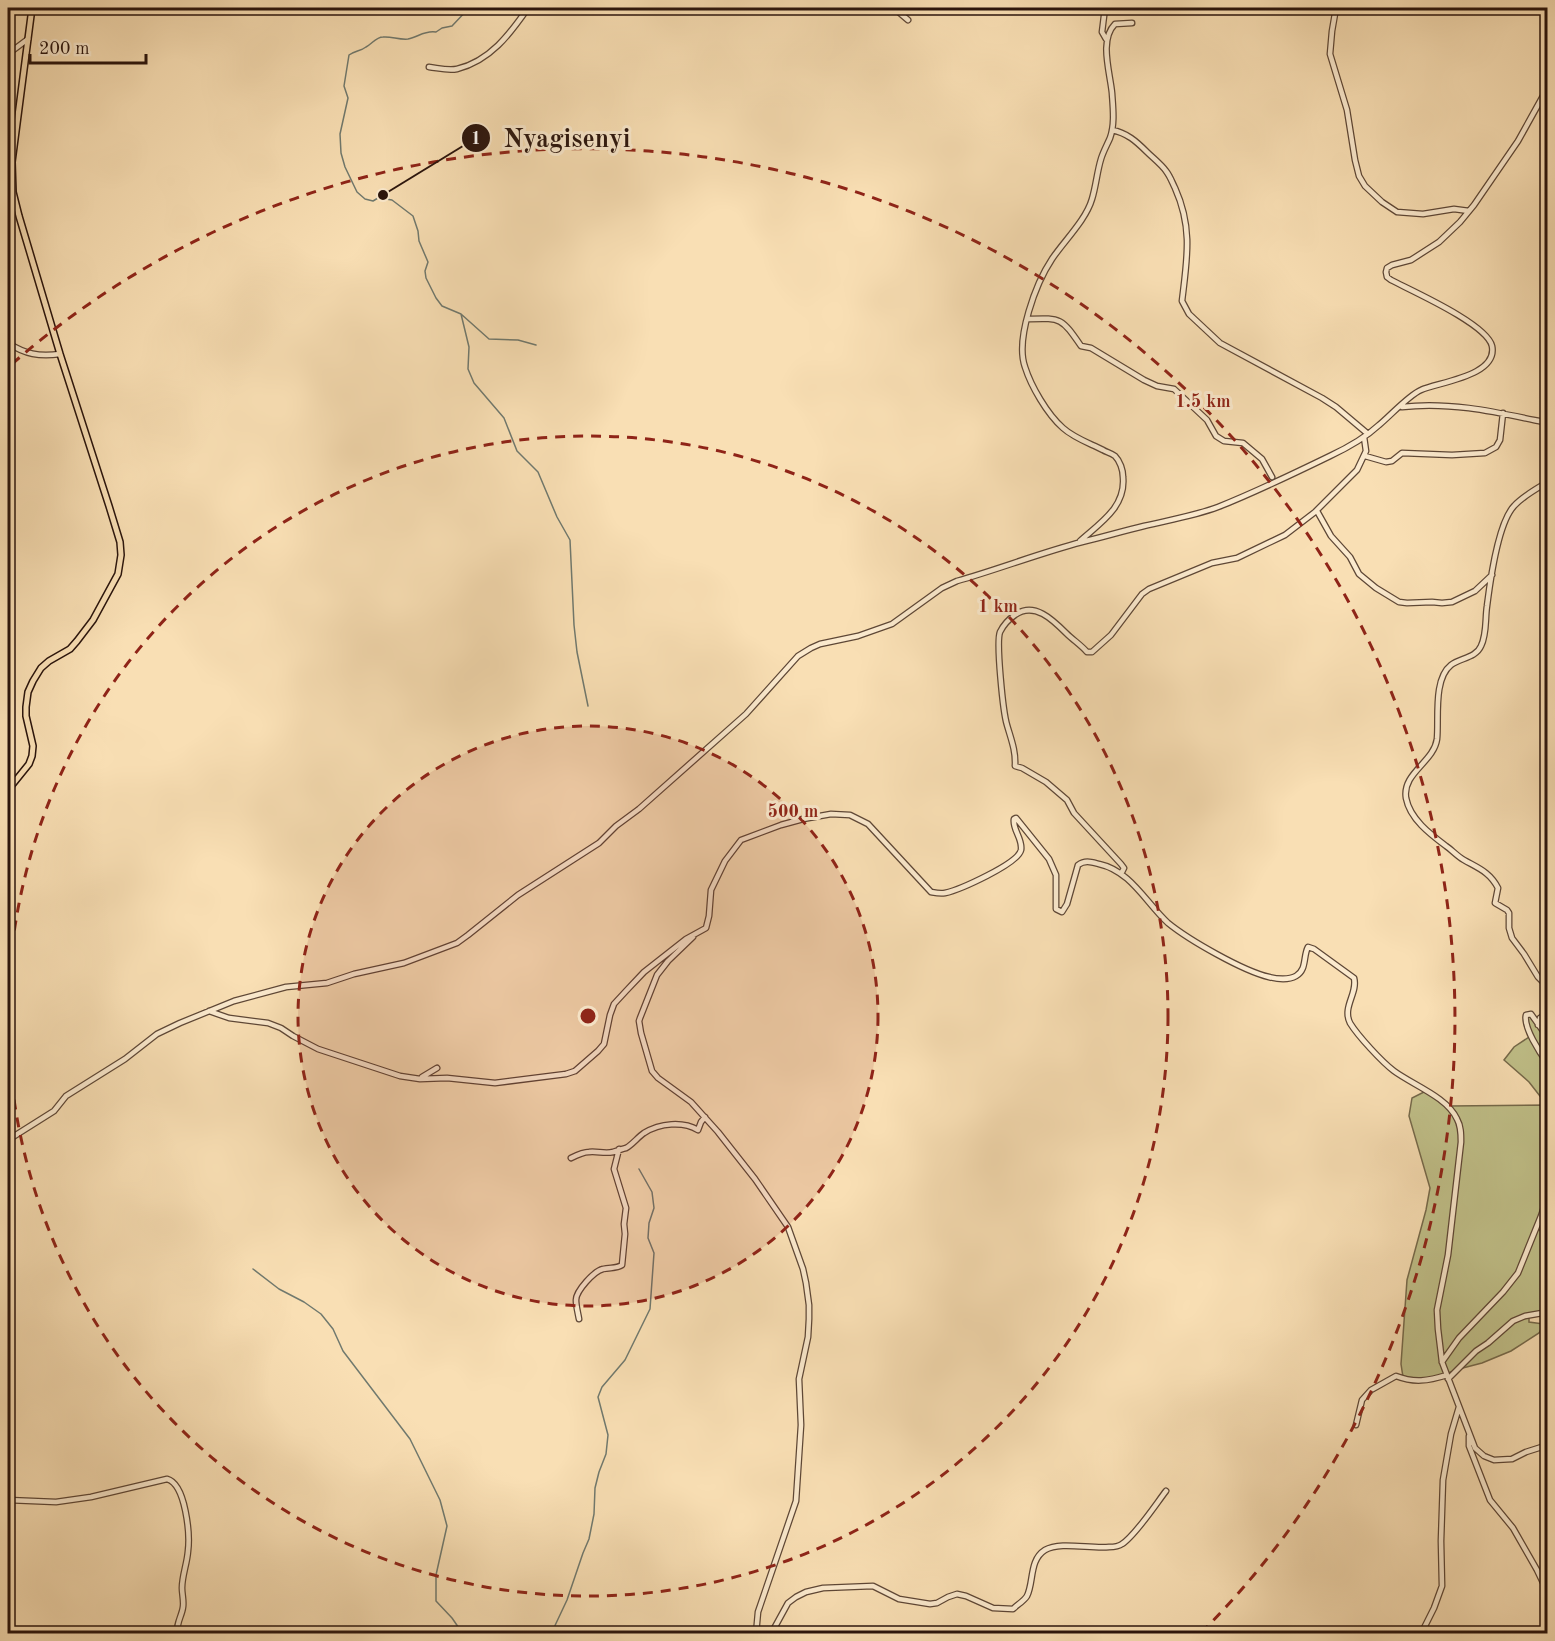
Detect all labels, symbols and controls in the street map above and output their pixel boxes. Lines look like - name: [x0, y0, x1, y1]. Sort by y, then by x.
- scale bar: [30, 27, 146, 65]
- text: 200 m: [39, 40, 90, 58]
- callout: Nyagisenyi: [461, 116, 642, 160]
- text: Nyagisenyi: [503, 127, 631, 153]
- text: 1: [471, 130, 481, 148]
- text: 1.5 km: [1175, 393, 1231, 411]
- text: 1 km: [978, 598, 1018, 616]
- text: 500 m: [768, 803, 818, 821]
- centre of rings: [578, 1006, 598, 1026]

